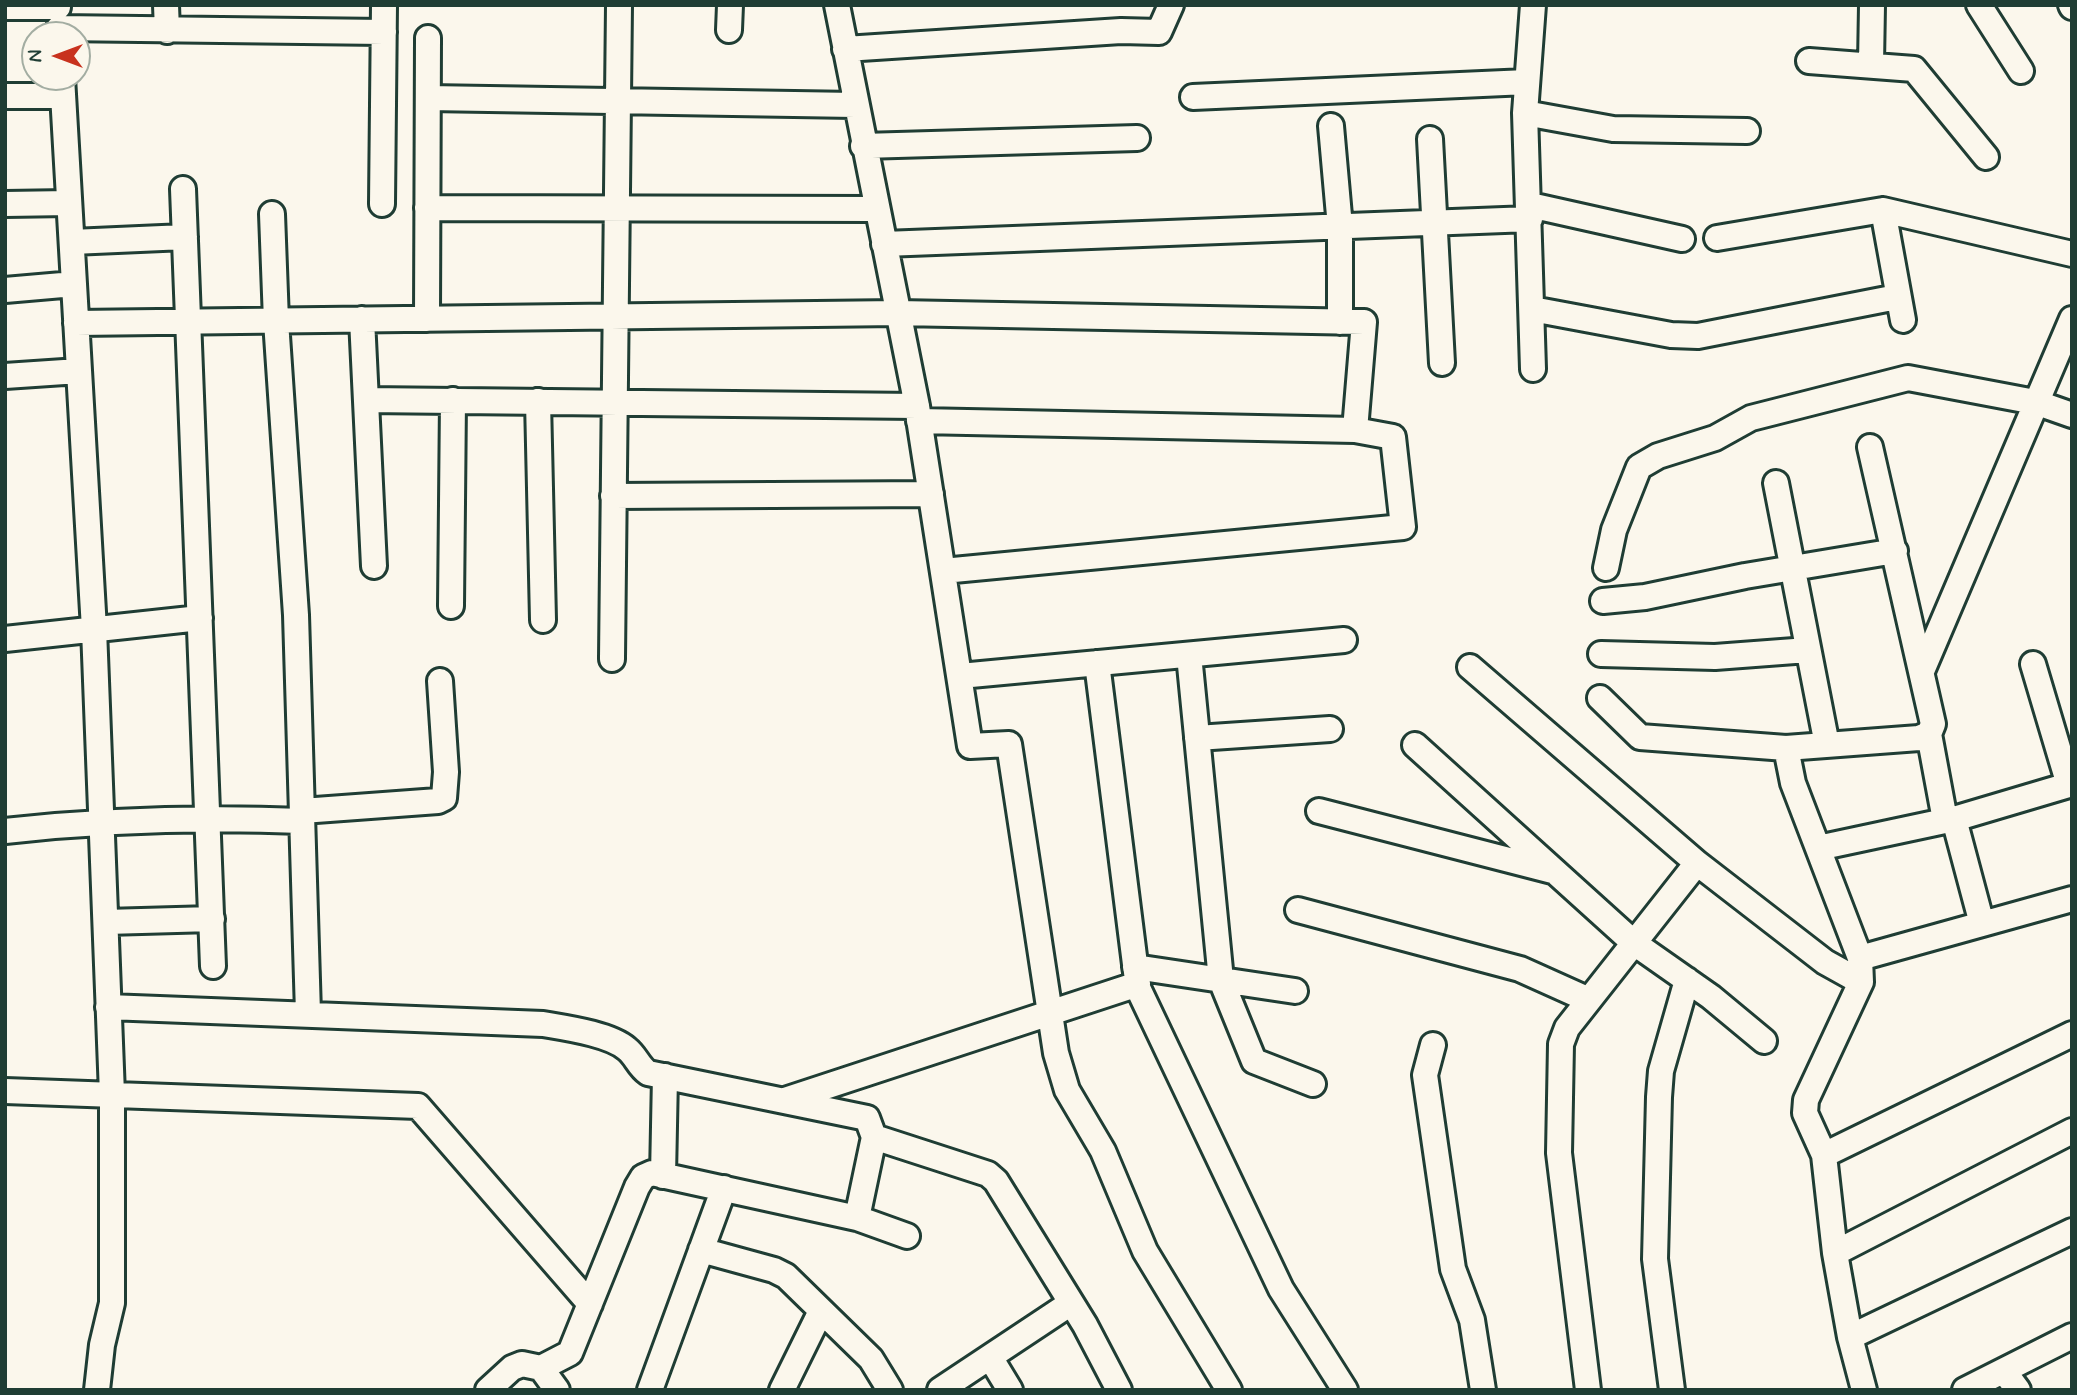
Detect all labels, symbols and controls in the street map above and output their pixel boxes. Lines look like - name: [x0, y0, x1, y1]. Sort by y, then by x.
- north arrow: [21, 21, 91, 91]
- text: N: [24, 50, 49, 62]

